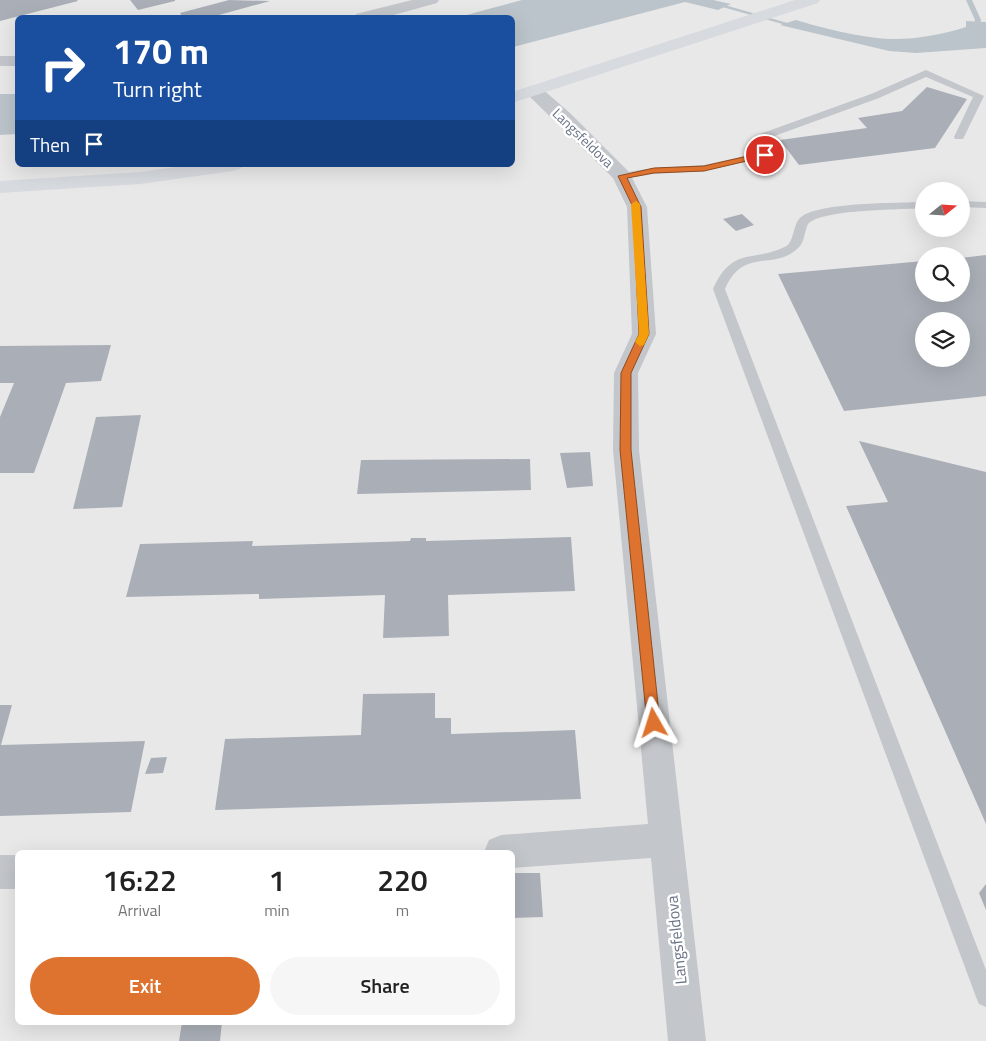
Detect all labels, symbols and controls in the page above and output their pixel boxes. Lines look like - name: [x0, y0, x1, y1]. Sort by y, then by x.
- text: 170 m: [113, 24, 209, 78]
- icon: right: [30, 35, 95, 100]
- text: Turn right: [113, 72, 202, 106]
- street label: Langsfeldova: [548, 103, 619, 172]
- text: Then: [30, 130, 70, 159]
- icon: arrive: [80, 130, 108, 158]
- pin: [744, 134, 786, 176]
- icon: arrive: [751, 141, 779, 169]
- north arrow: [915, 182, 970, 238]
- map controls: [915, 182, 970, 367]
- button: search: [915, 247, 970, 302]
- button: layers: [915, 312, 970, 367]
- position arrow: [627, 696, 679, 748]
- text: 16:22: [102, 857, 177, 903]
- text: 1: [269, 857, 285, 903]
- text: 220: [377, 857, 428, 903]
- street label: Langsfeldova: [659, 894, 693, 986]
- text: Arrival: [118, 898, 161, 922]
- text: min: [264, 898, 290, 922]
- text: m: [396, 898, 409, 922]
- button: Exit: [30, 957, 260, 1015]
- button: Share: [270, 957, 500, 1015]

